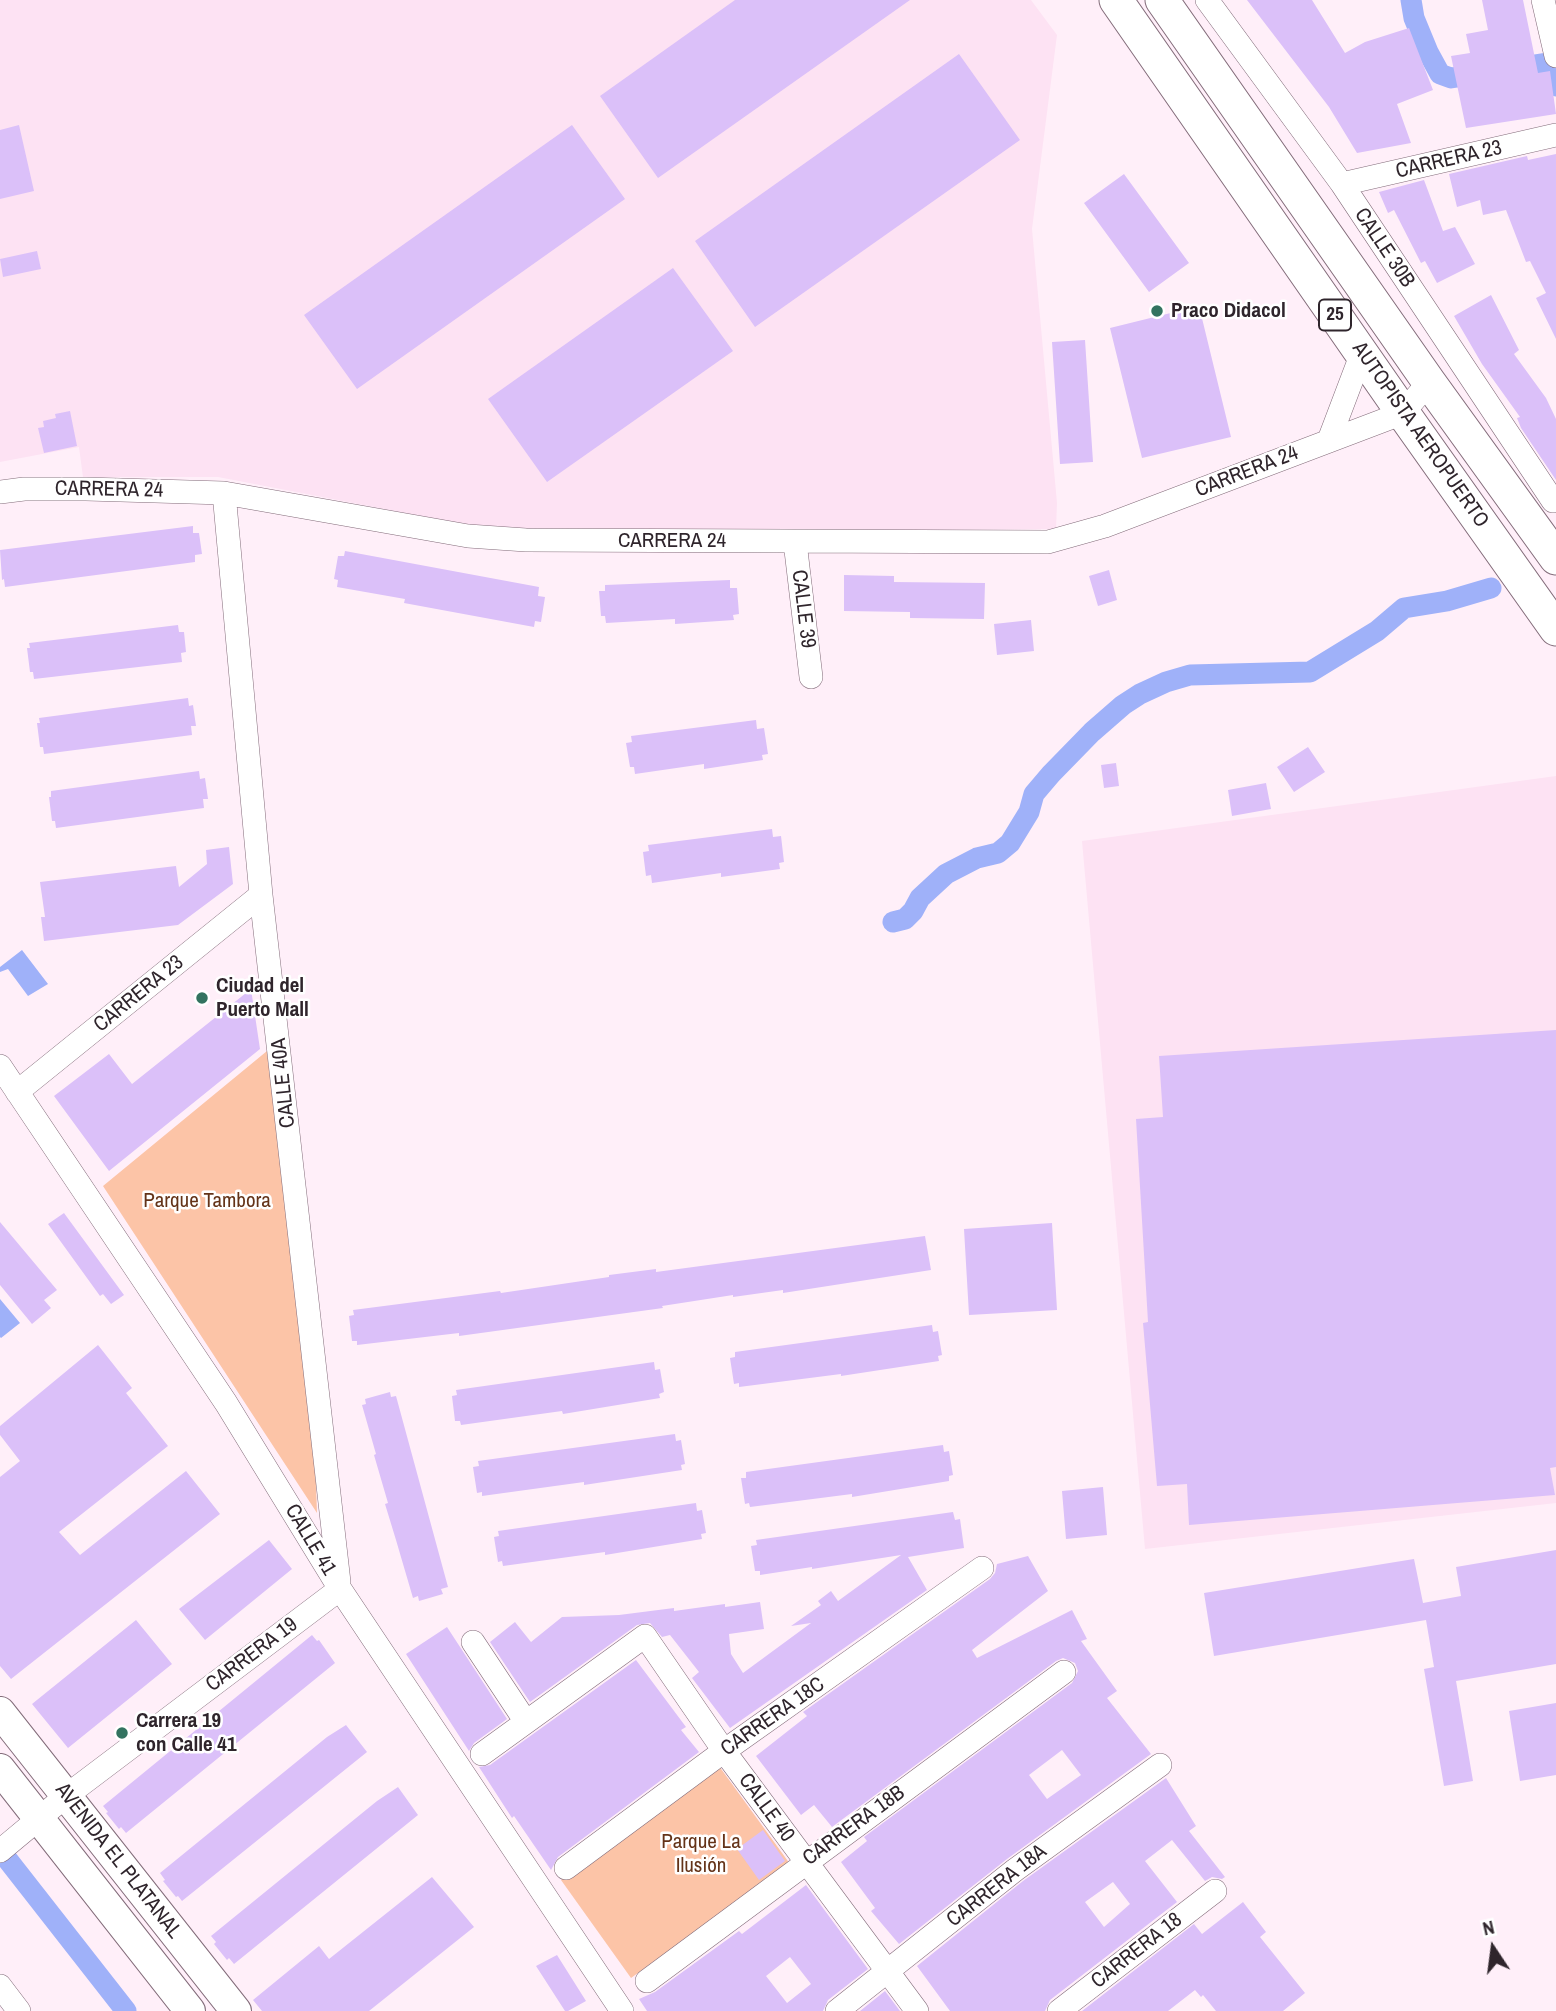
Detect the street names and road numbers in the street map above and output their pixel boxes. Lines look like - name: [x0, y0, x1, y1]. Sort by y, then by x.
- street label: CARRERA 23: [1393, 136, 1505, 184]
- street label: CALLE 30B: [1348, 204, 1420, 292]
- road number: 25: [1319, 300, 1351, 330]
- street label: AUTOPISTA AEROPUERTO: [1346, 337, 1494, 533]
- street label: CARRERA 24: [1192, 441, 1302, 503]
- street label: CARRERA 24: [55, 476, 163, 504]
- street label: CARRERA 24: [618, 528, 726, 554]
- street label: CALLE 39: [786, 569, 820, 649]
- street label: CARRERA 23: [89, 950, 189, 1038]
- street label: CALLE 40A: [267, 1037, 301, 1129]
- street label: CALLE 41: [279, 1500, 341, 1580]
- street label: CARRERA 19: [201, 1612, 303, 1698]
- street label: CARRERA 18C: [716, 1672, 830, 1762]
- street label: CALLE 40: [733, 1769, 799, 1847]
- street label: AVENIDA EL PLATANAL: [49, 1778, 187, 1944]
- street label: CARRERA 18B: [798, 1781, 910, 1871]
- street label: CARRERA 18A: [942, 1839, 1052, 1933]
- street label: CARRERA 18: [1087, 1908, 1187, 1994]

